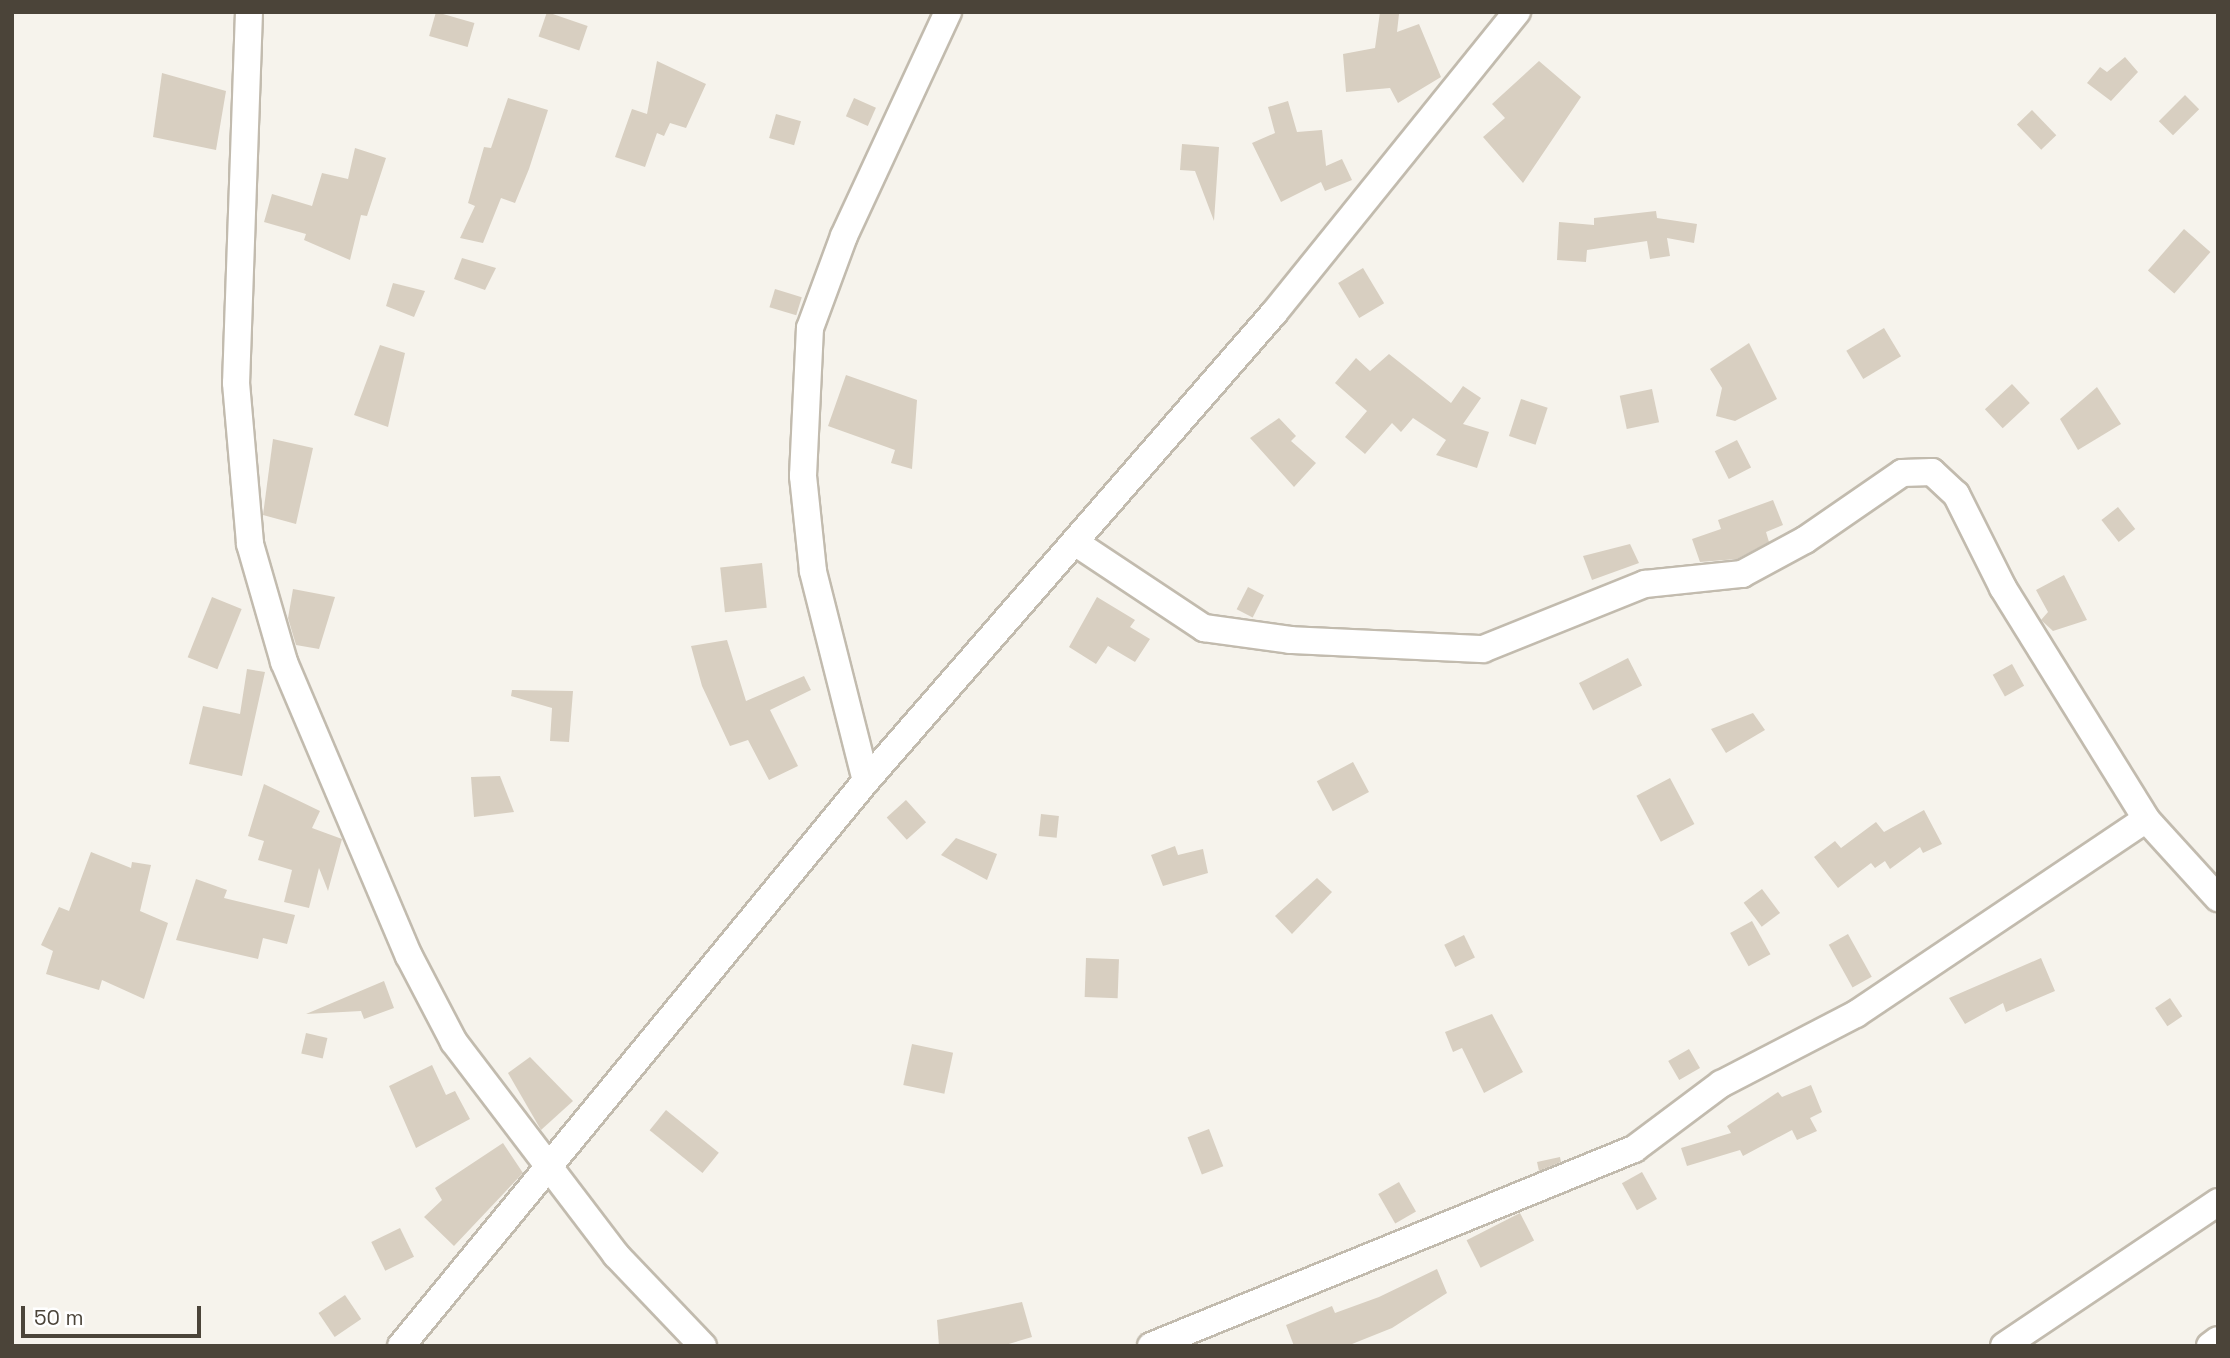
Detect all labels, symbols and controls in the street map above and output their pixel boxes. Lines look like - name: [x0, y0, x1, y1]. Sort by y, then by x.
- scale bar: [24, 1292, 205, 1336]
- text: 50 m: [34, 1304, 84, 1331]

